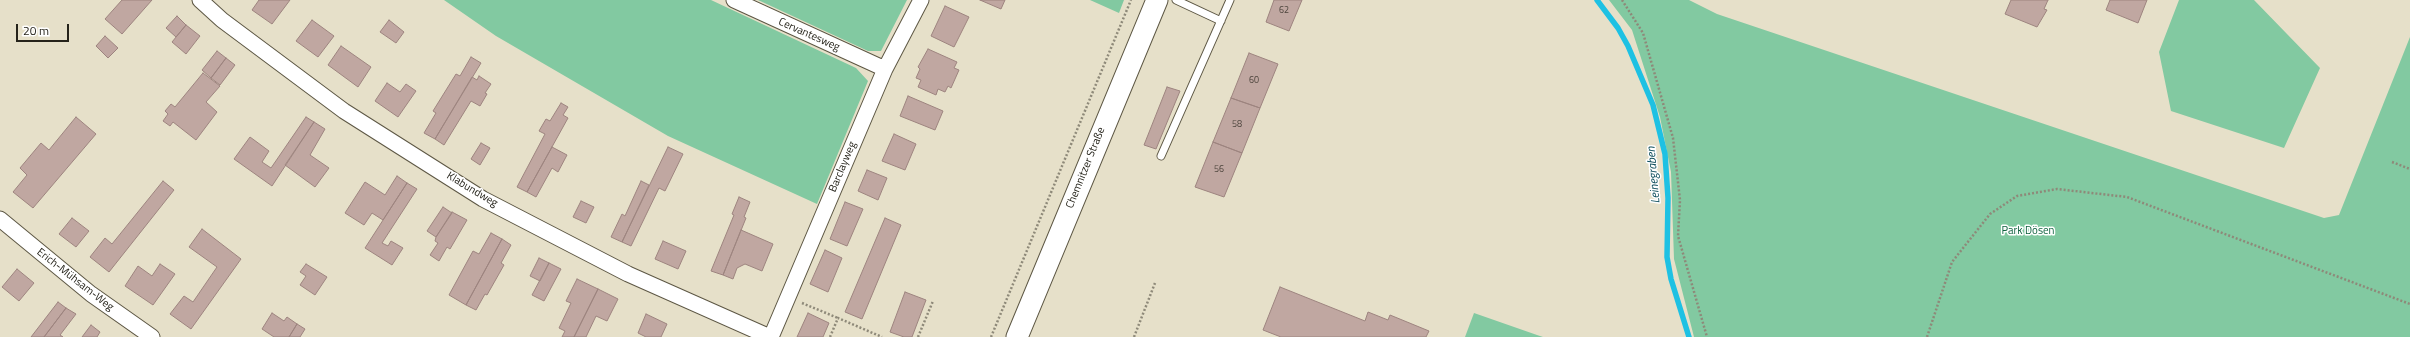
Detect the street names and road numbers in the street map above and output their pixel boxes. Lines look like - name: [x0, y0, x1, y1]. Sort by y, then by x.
- street label: Cervantesweg: [776, 16, 842, 54]
- street label: Chemnitzer Straße: [1064, 125, 1108, 211]
- street label: Barclayweg: [826, 140, 860, 194]
- street label: Klabundweg: [444, 170, 500, 210]
- street label: Erich-Mühsam-Weg: [34, 246, 116, 314]

